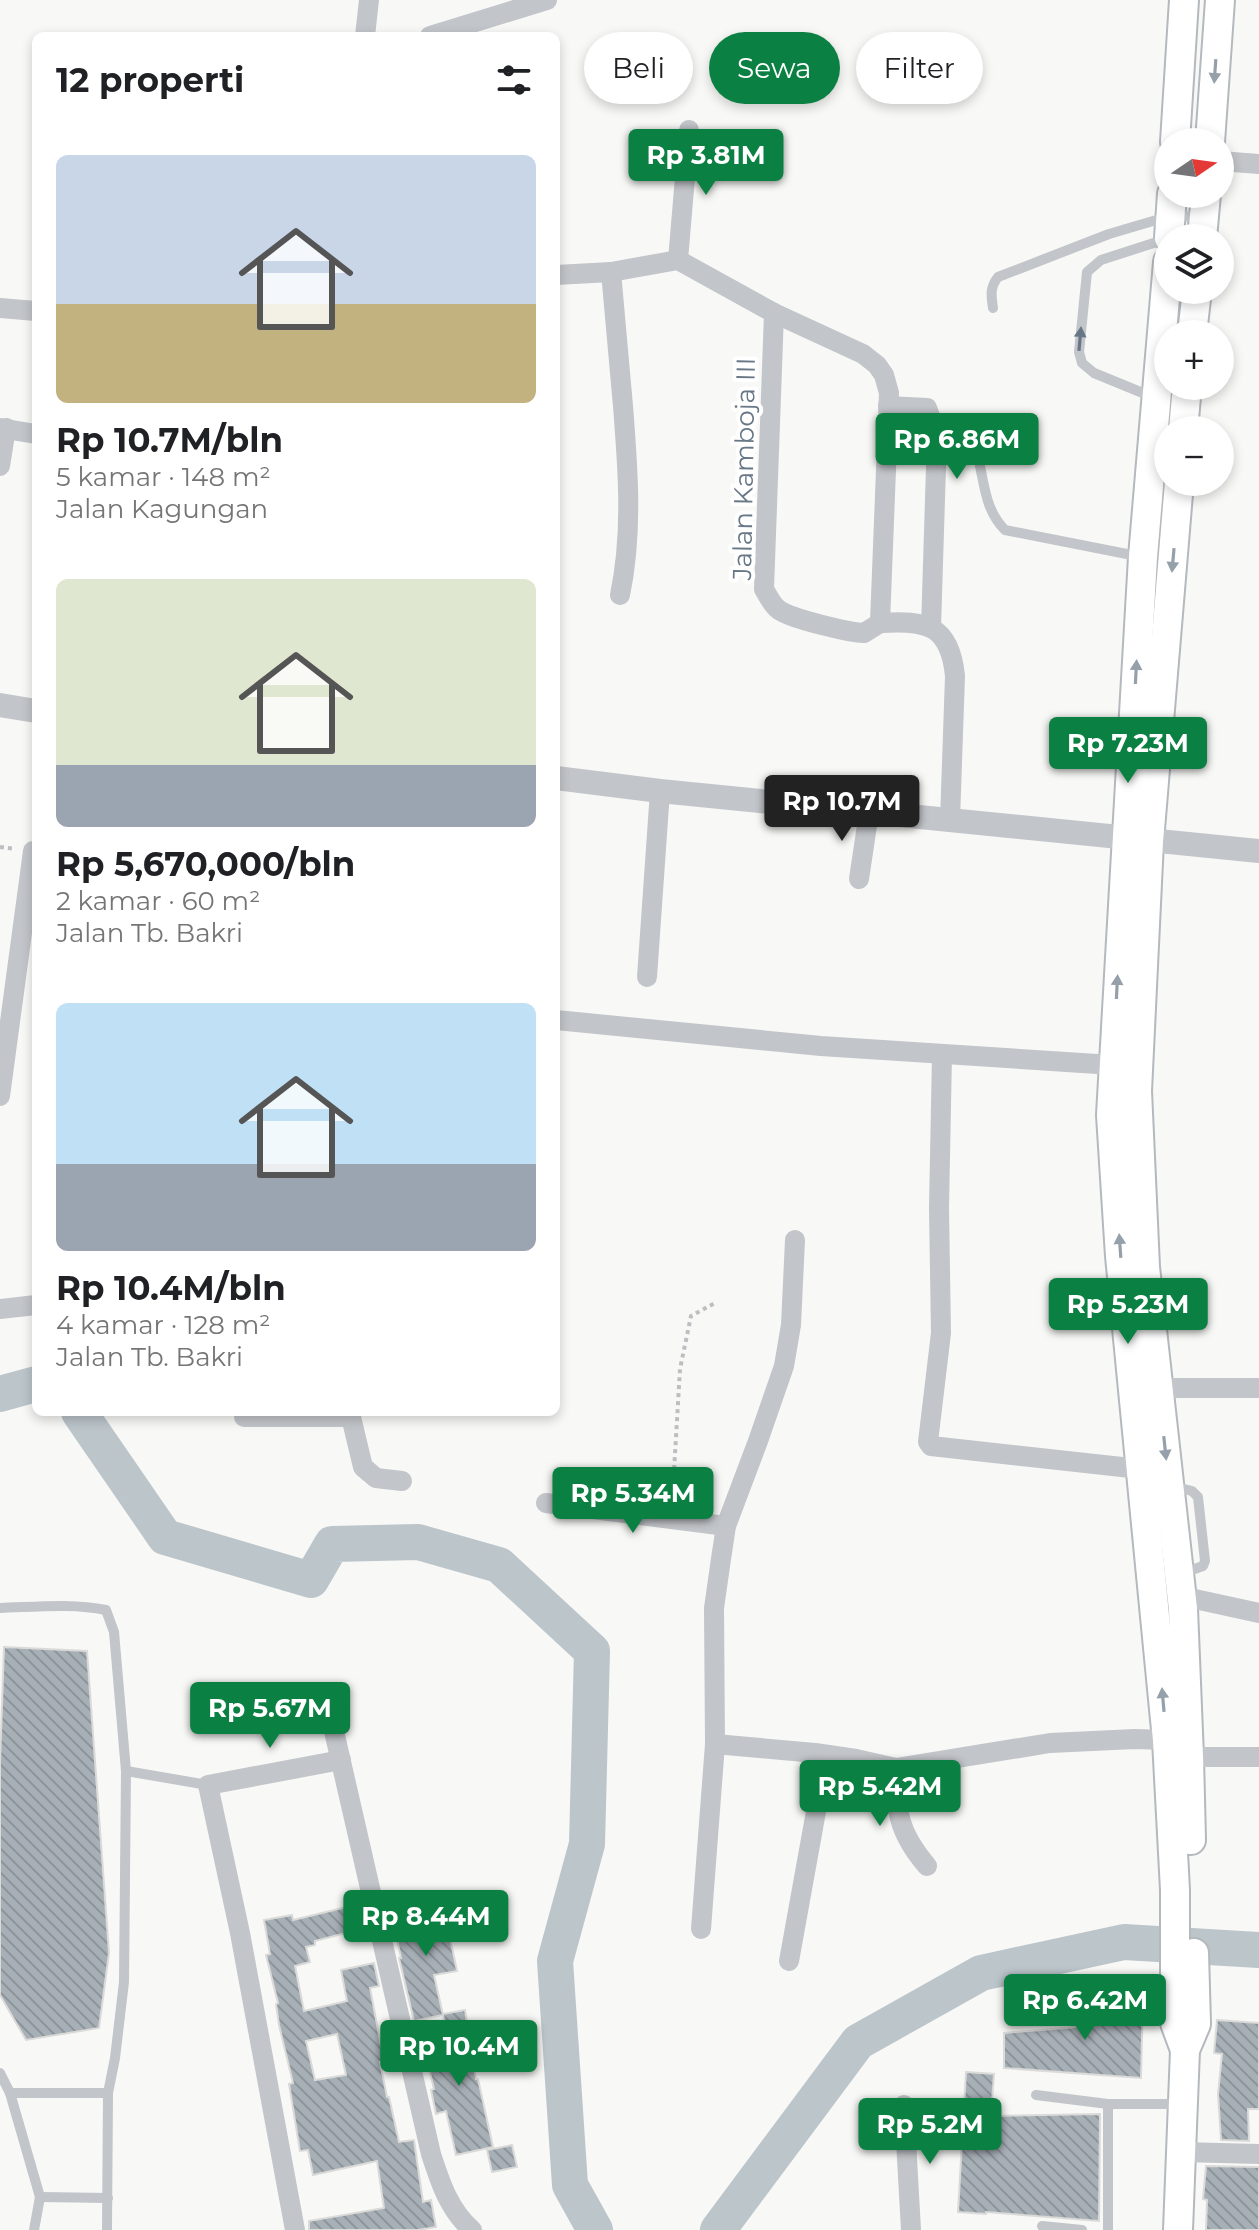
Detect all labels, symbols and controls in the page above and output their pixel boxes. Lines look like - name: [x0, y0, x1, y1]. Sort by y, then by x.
- chip: Beli: [584, 32, 693, 104]
- chip: Sewa: [709, 32, 840, 104]
- chip: Filter: [856, 32, 983, 104]
- icon: filters: [492, 58, 536, 102]
- text: 12 properti: [56, 59, 244, 101]
- one-way arrow: [1208, 59, 1221, 84]
- north arrow: [1154, 128, 1234, 208]
- map controls: [1154, 128, 1234, 496]
- pin: Rp 3.81M: [623, 129, 789, 197]
- text: Rp 3.81M: [646, 139, 766, 171]
- icon: home: [224, 207, 368, 351]
- button: layers: [1154, 224, 1234, 304]
- button: +: [1154, 320, 1234, 400]
- one-way arrow: [1074, 326, 1087, 351]
- street label: Jalan Kamboja III: [726, 357, 762, 582]
- pin: Rp 6.86M: [874, 413, 1040, 481]
- button: −: [1154, 416, 1234, 496]
- text: Rp 10.7M/bln: [56, 419, 283, 461]
- text: Rp 6.86M: [894, 423, 1020, 455]
- text: 5 kamar · 148 m²: [56, 461, 271, 493]
- text: Jalan Kagungan: [56, 493, 268, 525]
- one-way arrow: [1166, 548, 1179, 573]
- icon: home: [224, 631, 368, 775]
- one-way arrow: [1130, 659, 1143, 684]
- pin: Rp 7.23M: [1045, 717, 1211, 785]
- text: Rp 7.23M: [1067, 727, 1189, 759]
- pin: Rp 10.7M: [759, 775, 925, 843]
- text: Rp 10.7M: [782, 785, 902, 817]
- text: Rp 5,670,000/bln: [56, 843, 355, 885]
- text: 2 kamar · 60 m²: [56, 885, 260, 917]
- text: Jalan Tb. Bakri: [56, 917, 243, 949]
- one-way arrow: [1111, 974, 1124, 999]
- icon: home: [224, 1055, 368, 1199]
- one-way arrow: [1113, 1233, 1126, 1258]
- text: Rp 10.4M/bln: [56, 1267, 286, 1309]
- pin: Rp 5.23M: [1045, 1278, 1211, 1346]
- text: Rp 5.23M: [1067, 1288, 1189, 1320]
- text: 4 kamar · 128 m²: [56, 1309, 270, 1341]
- text: Jalan Tb. Bakri: [56, 1341, 243, 1373]
- one-way arrow: [1159, 1436, 1172, 1461]
- pin: Rp 5.34M: [550, 1467, 716, 1535]
- text: Rp 5.34M: [570, 1477, 696, 1509]
- pin: Rp 5.67M: [187, 1682, 353, 1750]
- one-way arrow: [1157, 1687, 1170, 1712]
- text: Rp 5.67M: [208, 1692, 332, 1724]
- pin: Rp 5.42M: [797, 1760, 963, 1828]
- text: Rp 5.42M: [818, 1770, 942, 1802]
- pin: Rp 8.44M: [343, 1890, 509, 1958]
- text: Rp 8.44M: [361, 1900, 491, 1932]
- pin: Rp 6.42M: [1002, 1974, 1168, 2042]
- text: Rp 6.42M: [1022, 1984, 1148, 2016]
- pin: Rp 10.4M: [376, 2020, 542, 2088]
- text: Rp 10.4M: [398, 2030, 520, 2062]
- pin: Rp 5.2M: [856, 2098, 1004, 2166]
- text: Rp 5.2M: [876, 2108, 984, 2140]

